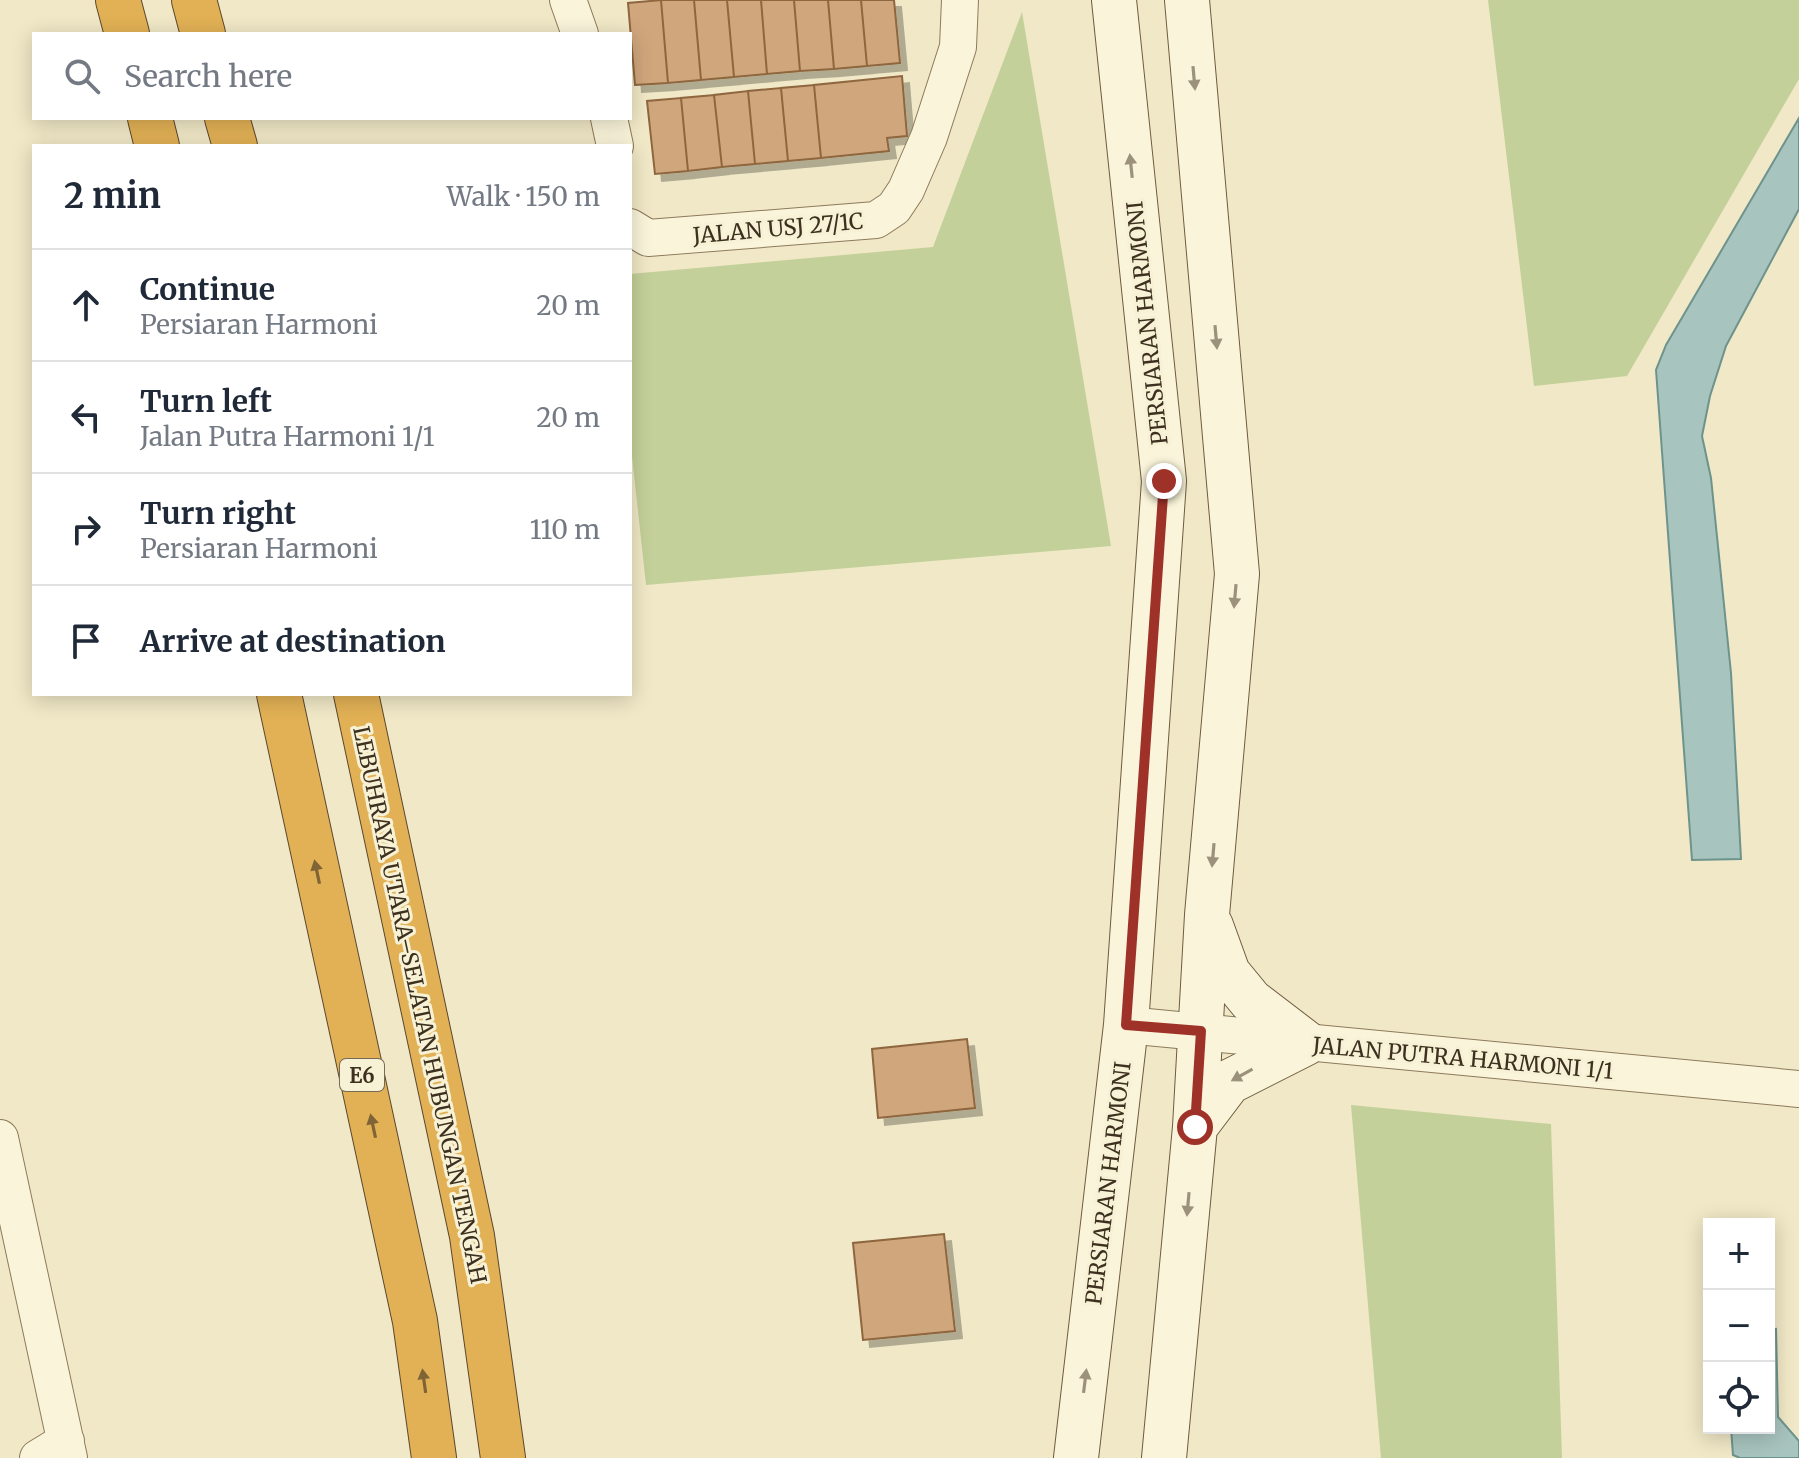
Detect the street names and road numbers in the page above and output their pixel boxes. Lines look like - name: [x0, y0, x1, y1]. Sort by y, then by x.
- street label: PERSIARAN HARMONI: [1120, 200, 1174, 446]
- street label: JALAN USJ 27/1C: [691, 207, 864, 249]
- street label: LEBUHRAYA UTARA–SELATAN HUBUNGAN TENGAH: [347, 724, 493, 1286]
- street label: JALAN PUTRA HARMONI 1/1: [1310, 1031, 1615, 1085]
- road number: E6: [340, 1059, 384, 1091]
- street label: PERSIARAN HARMONI: [1079, 1060, 1137, 1306]

